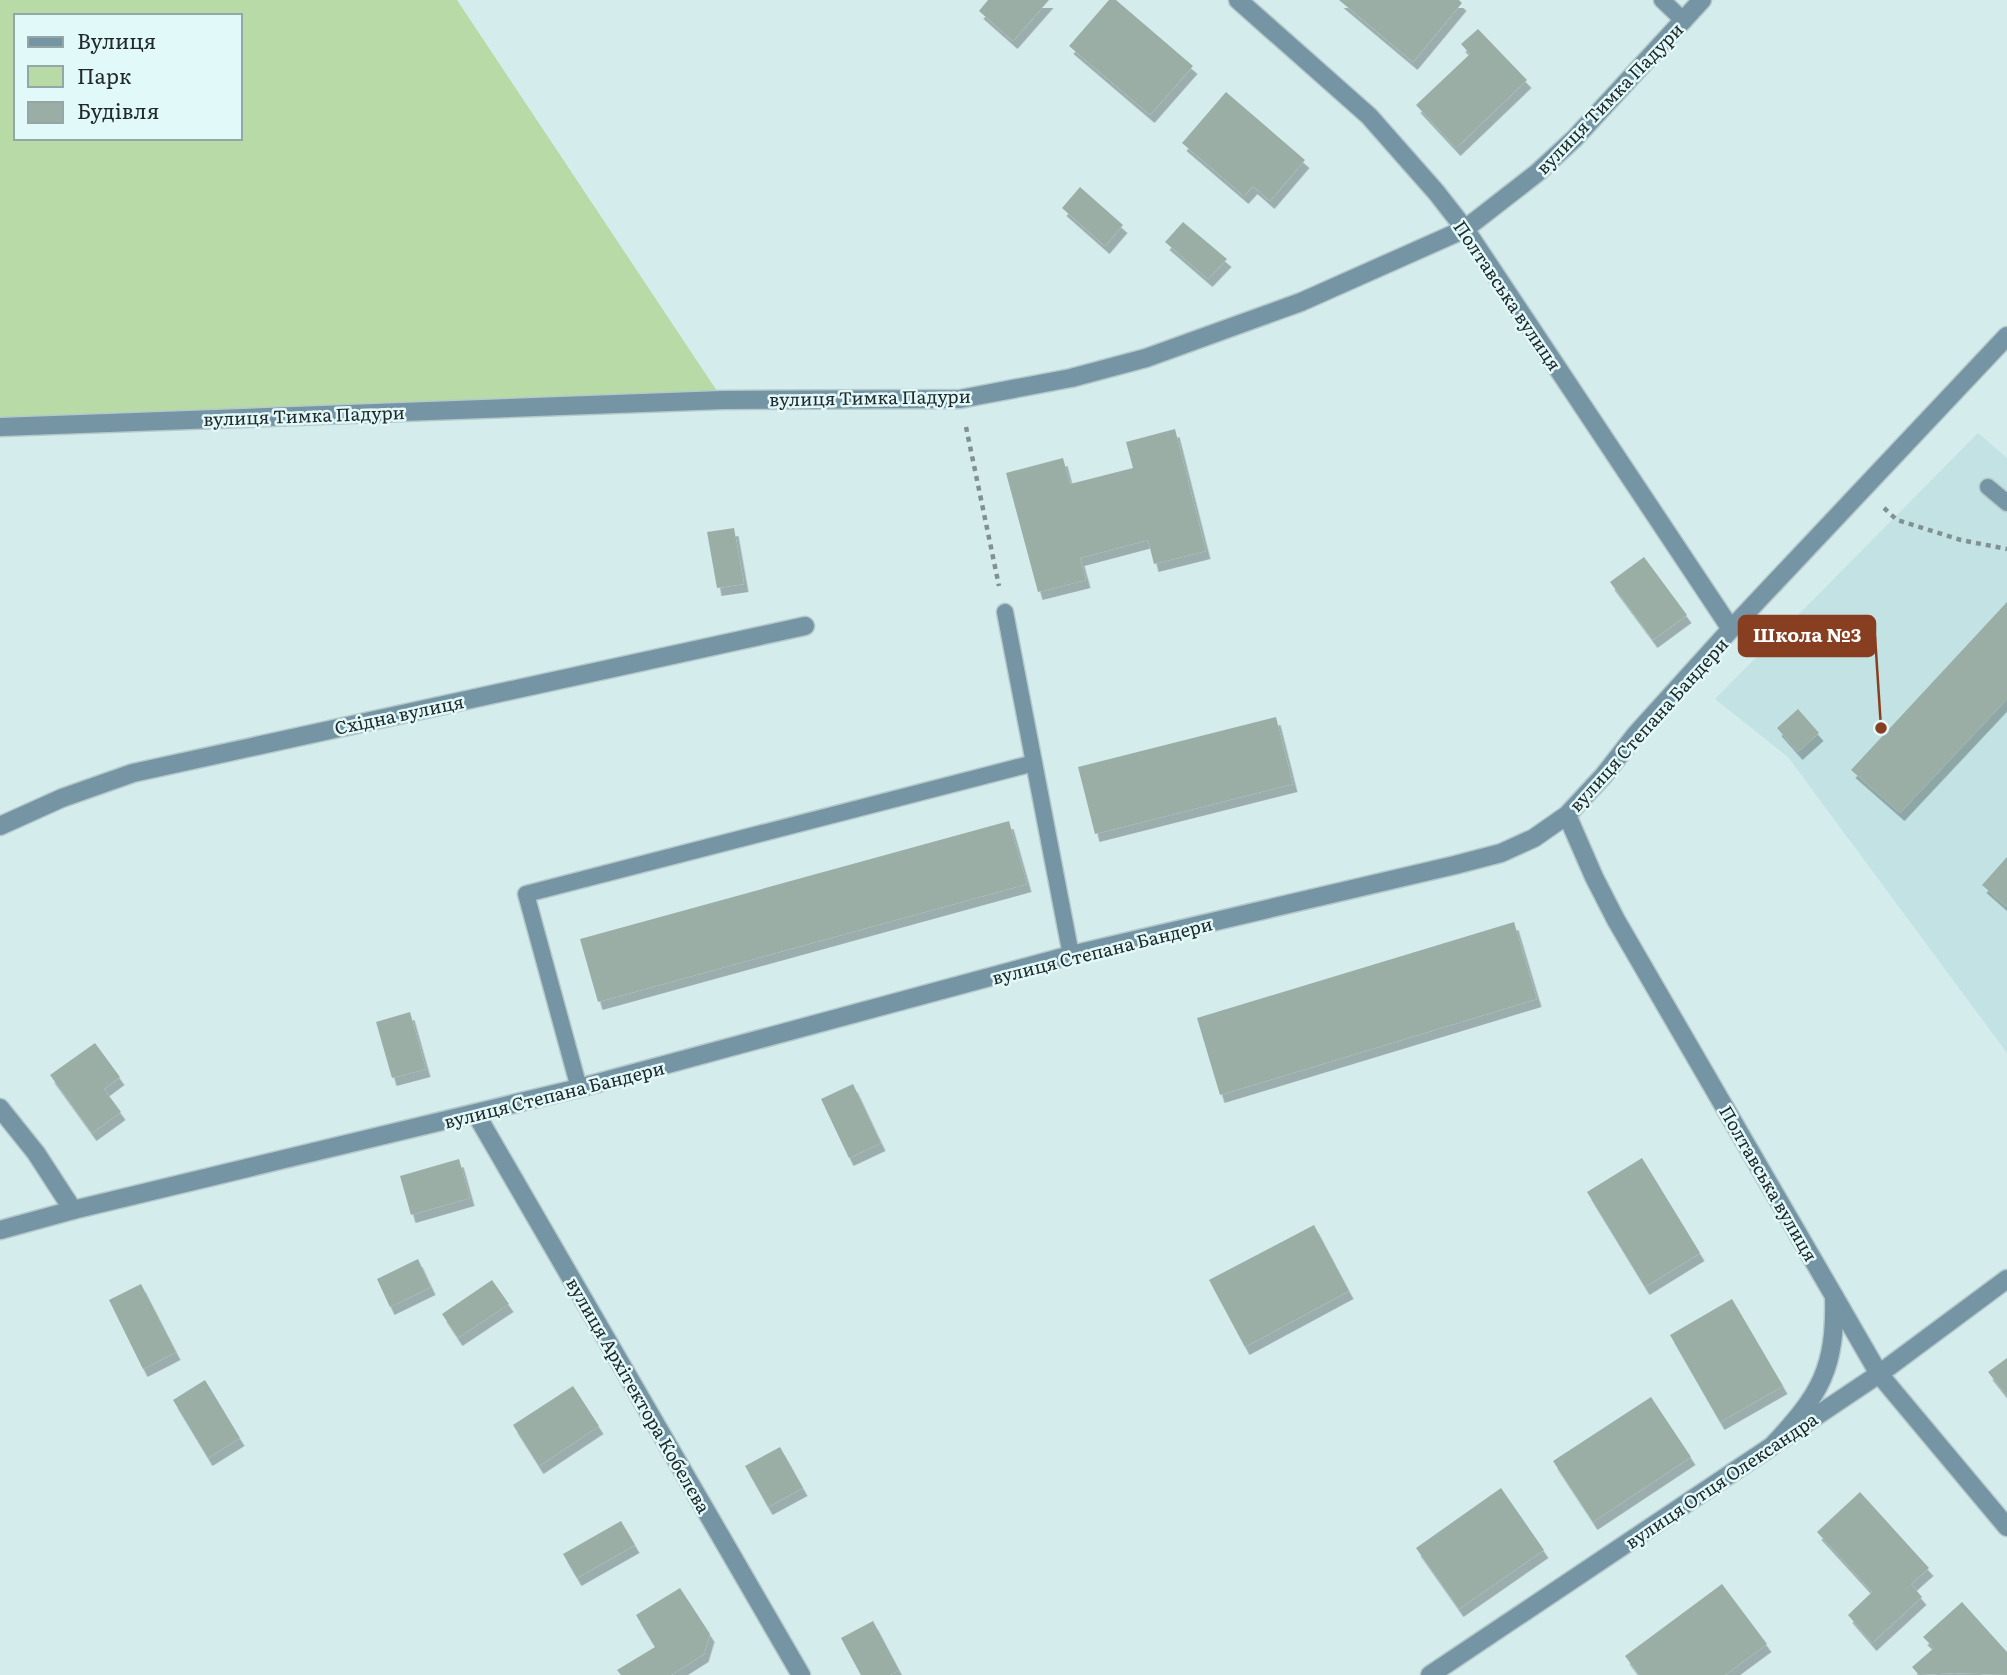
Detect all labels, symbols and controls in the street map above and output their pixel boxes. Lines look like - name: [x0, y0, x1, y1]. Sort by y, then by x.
- legend: [14, 14, 242, 140]
- street label: вулиця Тимка Падури: [1529, 16, 1689, 180]
- text: Вулиця: [77, 24, 156, 55]
- text: Парк: [77, 59, 132, 90]
- text: Будівля: [77, 94, 159, 125]
- street label: Полтавська вулиця: [1448, 214, 1568, 376]
- street label: вулиця Тимка Падури: [769, 382, 971, 412]
- street label: вулиця Тимка Падури: [203, 398, 405, 432]
- callout: Школа №3: [1739, 616, 1875, 656]
- text: Школа №3: [1753, 620, 1861, 648]
- street label: вулиця Степана Бандери: [1562, 631, 1734, 817]
- street label: Східна вулиця: [332, 687, 466, 741]
- street label: вулиця Степана Бандери: [989, 909, 1215, 991]
- street label: вулиця Степана Бандери: [441, 1053, 667, 1135]
- street label: Полтавська вулиця: [1713, 1100, 1825, 1266]
- street label: вулиця Архітектора Кобелєва: [560, 1272, 718, 1518]
- street label: вулиця Отця Олександра: [1619, 1405, 1823, 1555]

